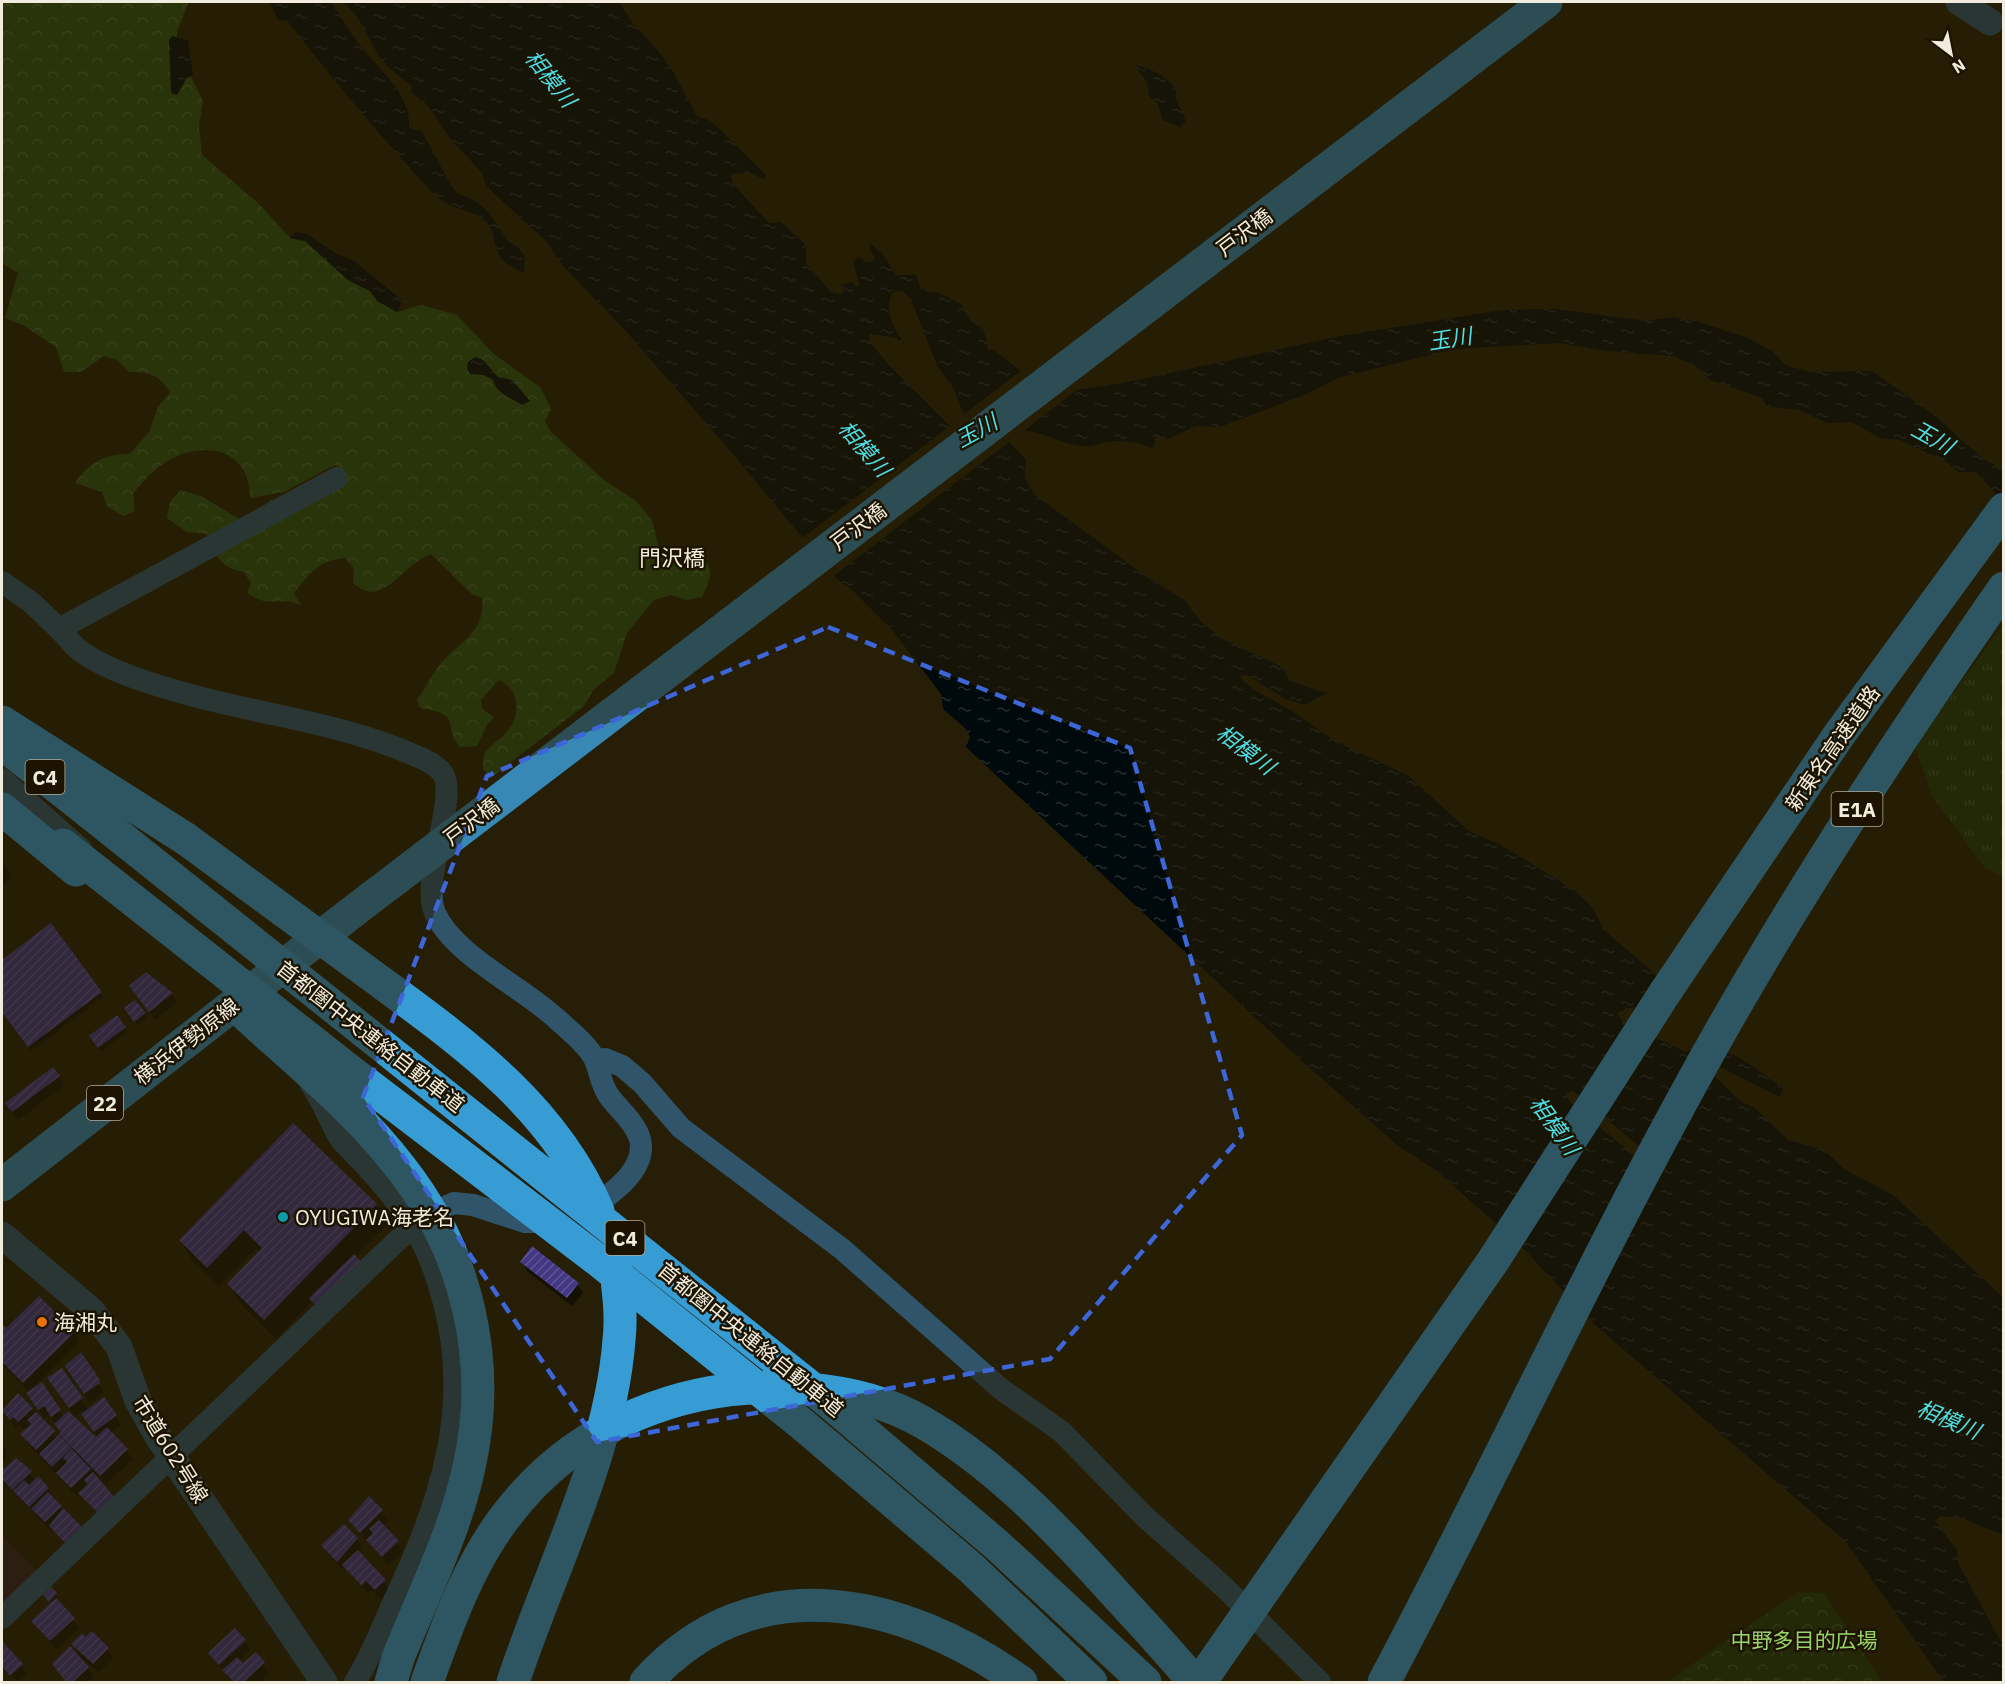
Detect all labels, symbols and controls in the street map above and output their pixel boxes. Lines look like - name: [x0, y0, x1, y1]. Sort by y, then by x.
- north arrow: [1921, 24, 1981, 84]
- water label: 相模川: [519, 43, 584, 114]
- text: N: [1949, 55, 1969, 78]
- street label: 戸沢橋: [1210, 202, 1278, 262]
- water label: 玉川: [1426, 320, 1476, 356]
- water label: 玉川: [950, 406, 1004, 453]
- water label: 相模川: [832, 414, 899, 484]
- water label: 玉川: [1907, 414, 1961, 461]
- street label: 戸沢橋: [824, 496, 892, 556]
- district label: 門沢橋: [639, 543, 705, 572]
- street label: 新東名高速道路: [1778, 680, 1886, 816]
- water label: 相模川: [1211, 718, 1283, 782]
- road number: C4: [26, 760, 64, 794]
- street label: 戸沢橋: [437, 791, 505, 851]
- road number: E1A: [1832, 792, 1882, 826]
- street label: 首都圏中央連絡自動車道: [271, 954, 471, 1118]
- street label: 横浜伊勢原線: [128, 991, 244, 1091]
- road number: 22: [87, 1086, 123, 1120]
- water label: 相模川: [1524, 1090, 1587, 1162]
- place label: OYUGIWA海老名: [295, 1203, 454, 1231]
- marker: OYUGIWA海老名: [276, 1210, 290, 1224]
- road number: C4: [606, 1221, 644, 1255]
- street label: 首都圏中央連絡自動車道: [652, 1255, 850, 1423]
- place label: 海湘丸: [54, 1308, 117, 1336]
- marker: 海湘丸: [35, 1315, 49, 1329]
- street label: 市道602号線: [127, 1390, 215, 1508]
- water label: 相模川: [1913, 1393, 1987, 1446]
- park label: 中野多目的広場: [1731, 1626, 1878, 1654]

